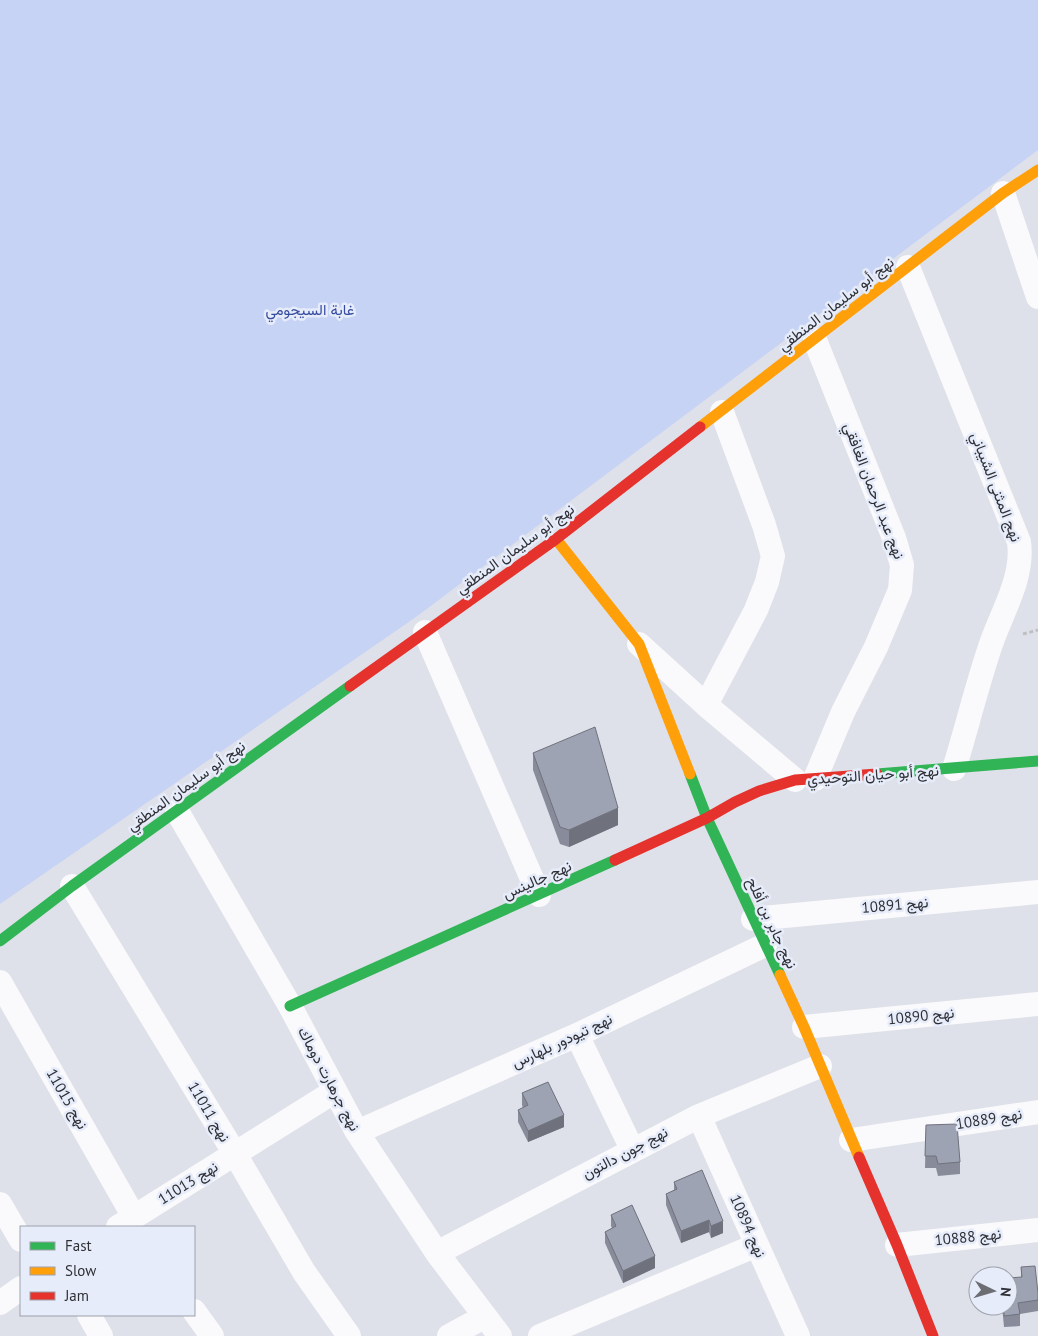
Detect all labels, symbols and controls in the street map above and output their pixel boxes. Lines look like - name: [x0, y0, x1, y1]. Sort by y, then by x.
- street label: نهج أبو سليمان المنطقي: [774, 252, 900, 358]
- park label: غابة السيجومي: [266, 300, 355, 323]
- street label: نهج عبد الرحمان الغافقي: [836, 420, 909, 563]
- street label: نهج المثنى الشيباني: [963, 429, 1026, 546]
- street label: نهج أبو سليمان المنطقي: [452, 499, 580, 601]
- street label: نهج أبو سليمان المنطقي: [123, 736, 251, 838]
- street label: نهج أبو حيان التوحيدي: [806, 760, 940, 793]
- street label: نهج جالينس: [499, 856, 575, 905]
- street label: نهج جابر بن أفلح: [741, 874, 802, 972]
- street label: نهج 10891: [861, 892, 929, 919]
- street label: نهج 10890: [887, 1003, 955, 1030]
- street label: نهج تيودور بلهارس: [508, 1009, 616, 1074]
- street label: نهج جرهارت دوماك: [292, 1023, 365, 1135]
- street label: نهج 11015: [41, 1065, 92, 1133]
- street label: نهج 11011: [182, 1078, 235, 1146]
- street label: نهج 10889: [954, 1104, 1024, 1135]
- street label: نهج جون دالتون: [579, 1122, 672, 1185]
- street label: نهج 11013: [154, 1157, 222, 1210]
- street label: نهج 10894: [724, 1191, 771, 1261]
- street label: نهج 10888: [934, 1224, 1002, 1251]
- legend: [20, 1226, 195, 1316]
- text: Fast: [65, 1236, 92, 1255]
- text: Slow: [65, 1261, 96, 1280]
- north arrow: [968, 1266, 1018, 1316]
- text: Jam: [64, 1286, 89, 1305]
- text: N: [997, 1287, 1015, 1298]

